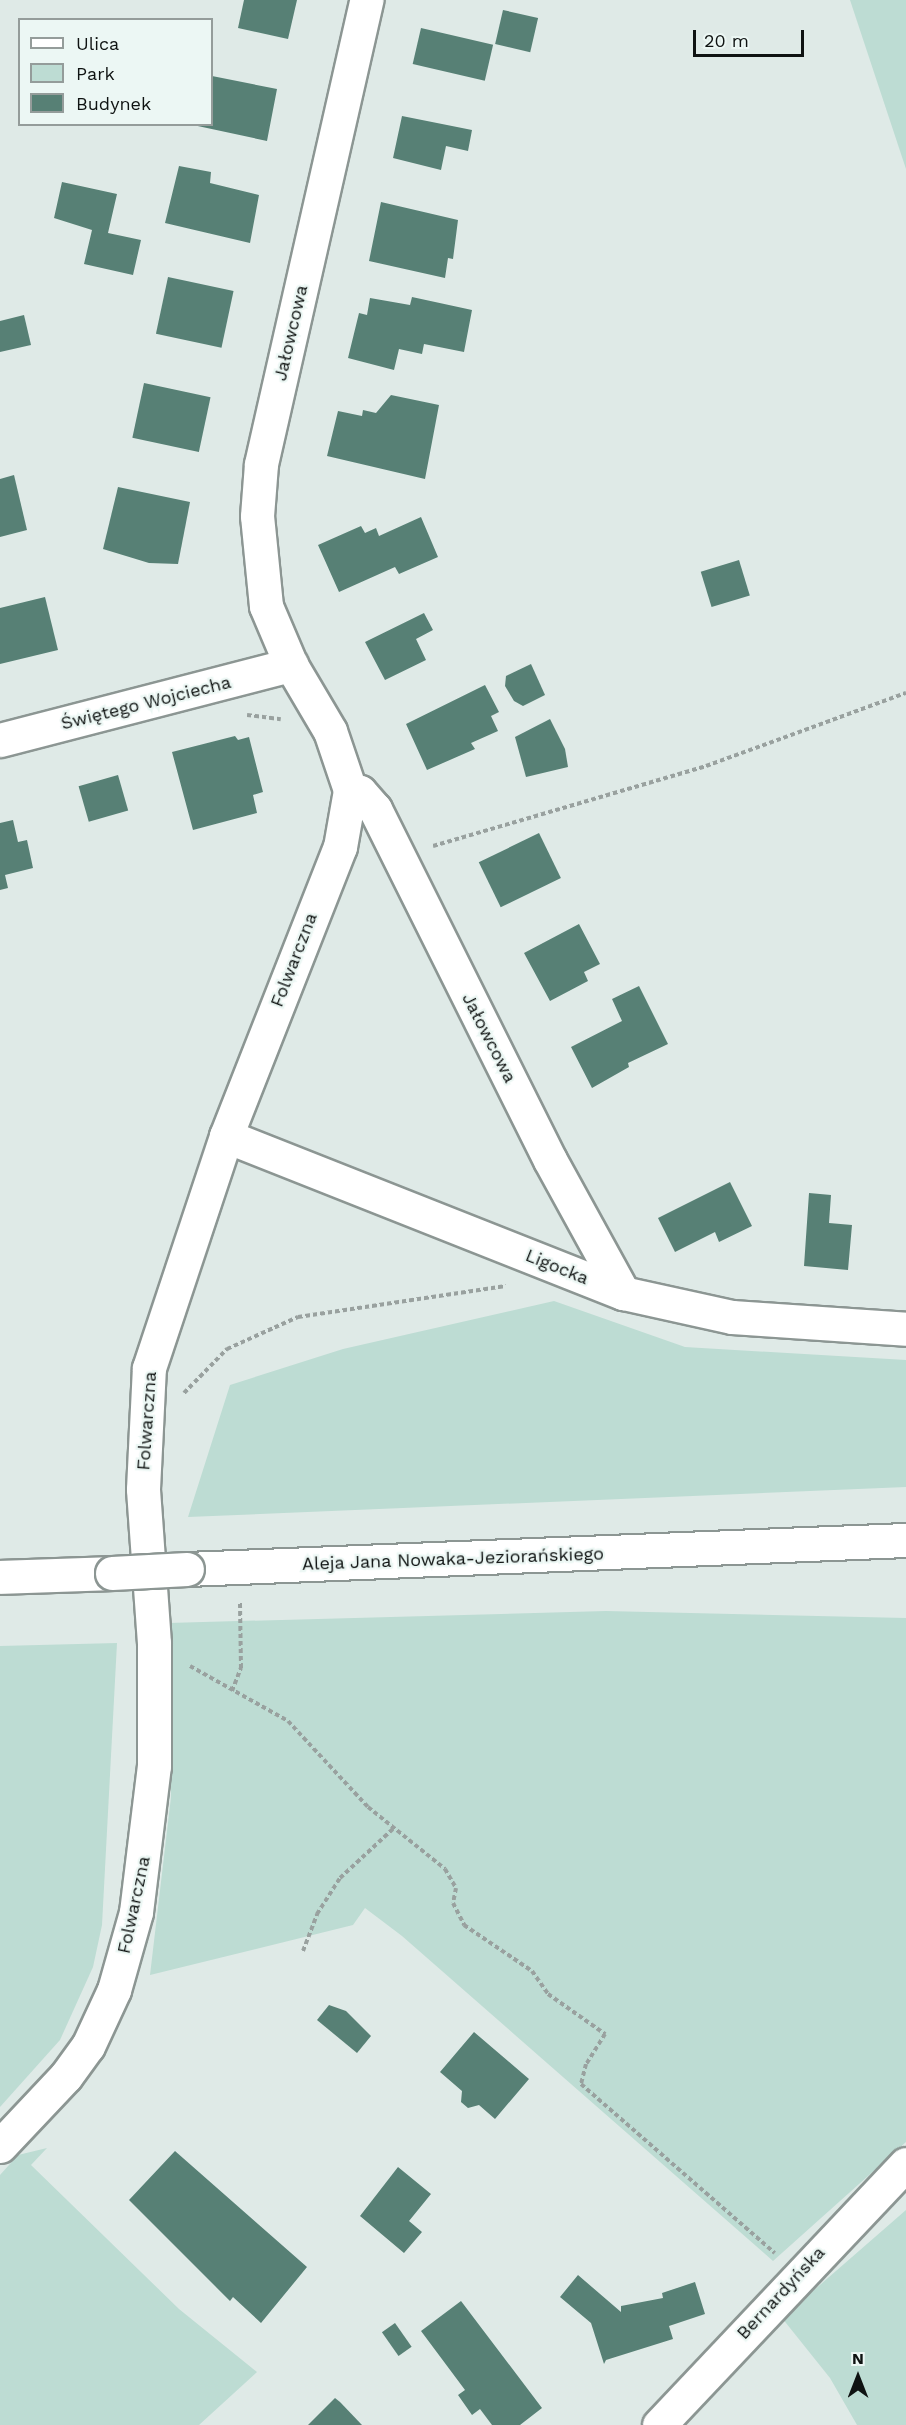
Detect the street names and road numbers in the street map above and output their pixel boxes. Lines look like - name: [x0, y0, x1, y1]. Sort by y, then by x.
- street label: Jałowcowa: [269, 283, 313, 383]
- street label: Świętego Wojciecha: [59, 671, 233, 735]
- street label: Folwarczna: [266, 910, 322, 1010]
- street label: Jałowcowa: [457, 990, 521, 1086]
- street label: Ligocka: [522, 1245, 592, 1289]
- street label: Folwarczna: [133, 1371, 161, 1471]
- street label: Aleja Jana Nowaka-Jeziorańskiego: [301, 1543, 605, 1575]
- street label: Folwarczna: [113, 1854, 155, 1956]
- street label: Bernardyńska: [732, 2242, 830, 2344]

